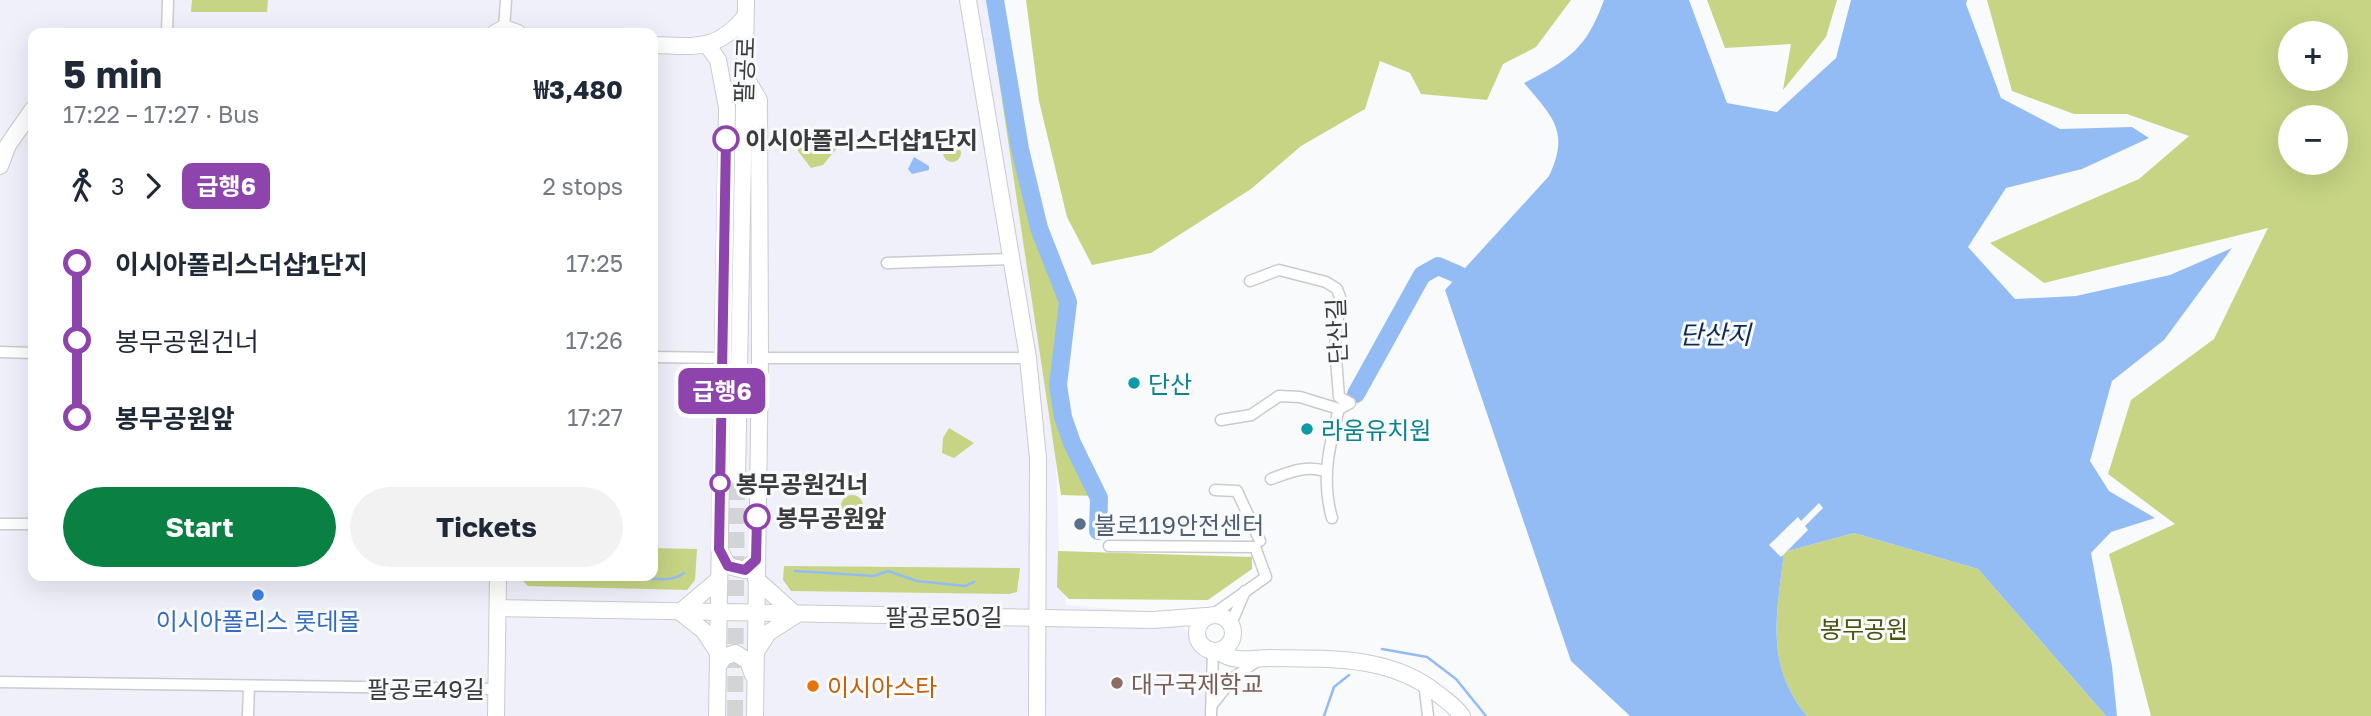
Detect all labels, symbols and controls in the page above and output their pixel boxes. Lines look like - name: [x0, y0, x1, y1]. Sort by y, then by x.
- map controls: [2278, 21, 2348, 175]
- button: +: [2278, 21, 2348, 91]
- street label: 팔공로: [728, 36, 760, 104]
- text: 5 min: [63, 51, 162, 96]
- text: ₩3,480: [534, 74, 623, 105]
- text: 17:22 – 17:27 · Bus: [63, 100, 259, 128]
- button: −: [2278, 105, 2348, 175]
- place label: 이시아폴리스더샵1단지: [745, 125, 978, 154]
- marker: 이시아폴리스더샵1단지: [713, 126, 739, 152]
- icon: walk: [63, 167, 101, 205]
- icon: forward: [134, 167, 172, 205]
- text: 급행6: [196, 171, 256, 200]
- text: 3: [111, 172, 124, 200]
- text: 2 stops: [542, 172, 623, 200]
- text: 이시아폴리스더샵1단지: [115, 249, 368, 280]
- text: 17:25: [566, 249, 623, 277]
- street label: 단산길: [1320, 297, 1352, 365]
- water label: 단산지: [1679, 319, 1753, 350]
- text: 봉무공원건너: [115, 326, 259, 357]
- text: 17:26: [566, 326, 623, 354]
- line badge: 급행6: [682, 368, 762, 414]
- place label: 단산: [1148, 369, 1192, 398]
- marker: 단산: [1126, 375, 1142, 391]
- text: 급행6: [692, 376, 752, 405]
- text: 봉무공원앞: [115, 403, 235, 434]
- text: 17:27: [567, 403, 623, 431]
- place label: 라움유치원: [1321, 415, 1431, 444]
- marker: 라움유치원: [1299, 421, 1315, 437]
- place label: 봉무공원건너: [736, 469, 868, 498]
- marker: 봉무공원건너: [710, 473, 730, 493]
- button: Start: [63, 487, 336, 567]
- button: Tickets: [350, 487, 623, 567]
- place label: 봉무공원앞: [776, 503, 886, 532]
- marker: 봉무공원앞: [744, 504, 770, 530]
- place label: 불로119안전센터: [1094, 510, 1264, 539]
- marker: 불로119안전센터: [1072, 516, 1088, 532]
- marker: 이시아폴리스 롯데몰: [250, 587, 266, 603]
- street label: 팔공로50길: [885, 602, 1003, 631]
- place label: 이시아폴리스 롯데몰: [156, 606, 360, 635]
- park label: 봉무공원: [1820, 614, 1908, 643]
- place label: 대구국제학교: [1131, 669, 1263, 698]
- place label: 이시아스타: [827, 672, 937, 701]
- street label: 팔공로49길: [367, 674, 485, 703]
- marker: 대구국제학교: [1109, 675, 1125, 691]
- marker: 이시아스타: [805, 678, 821, 694]

